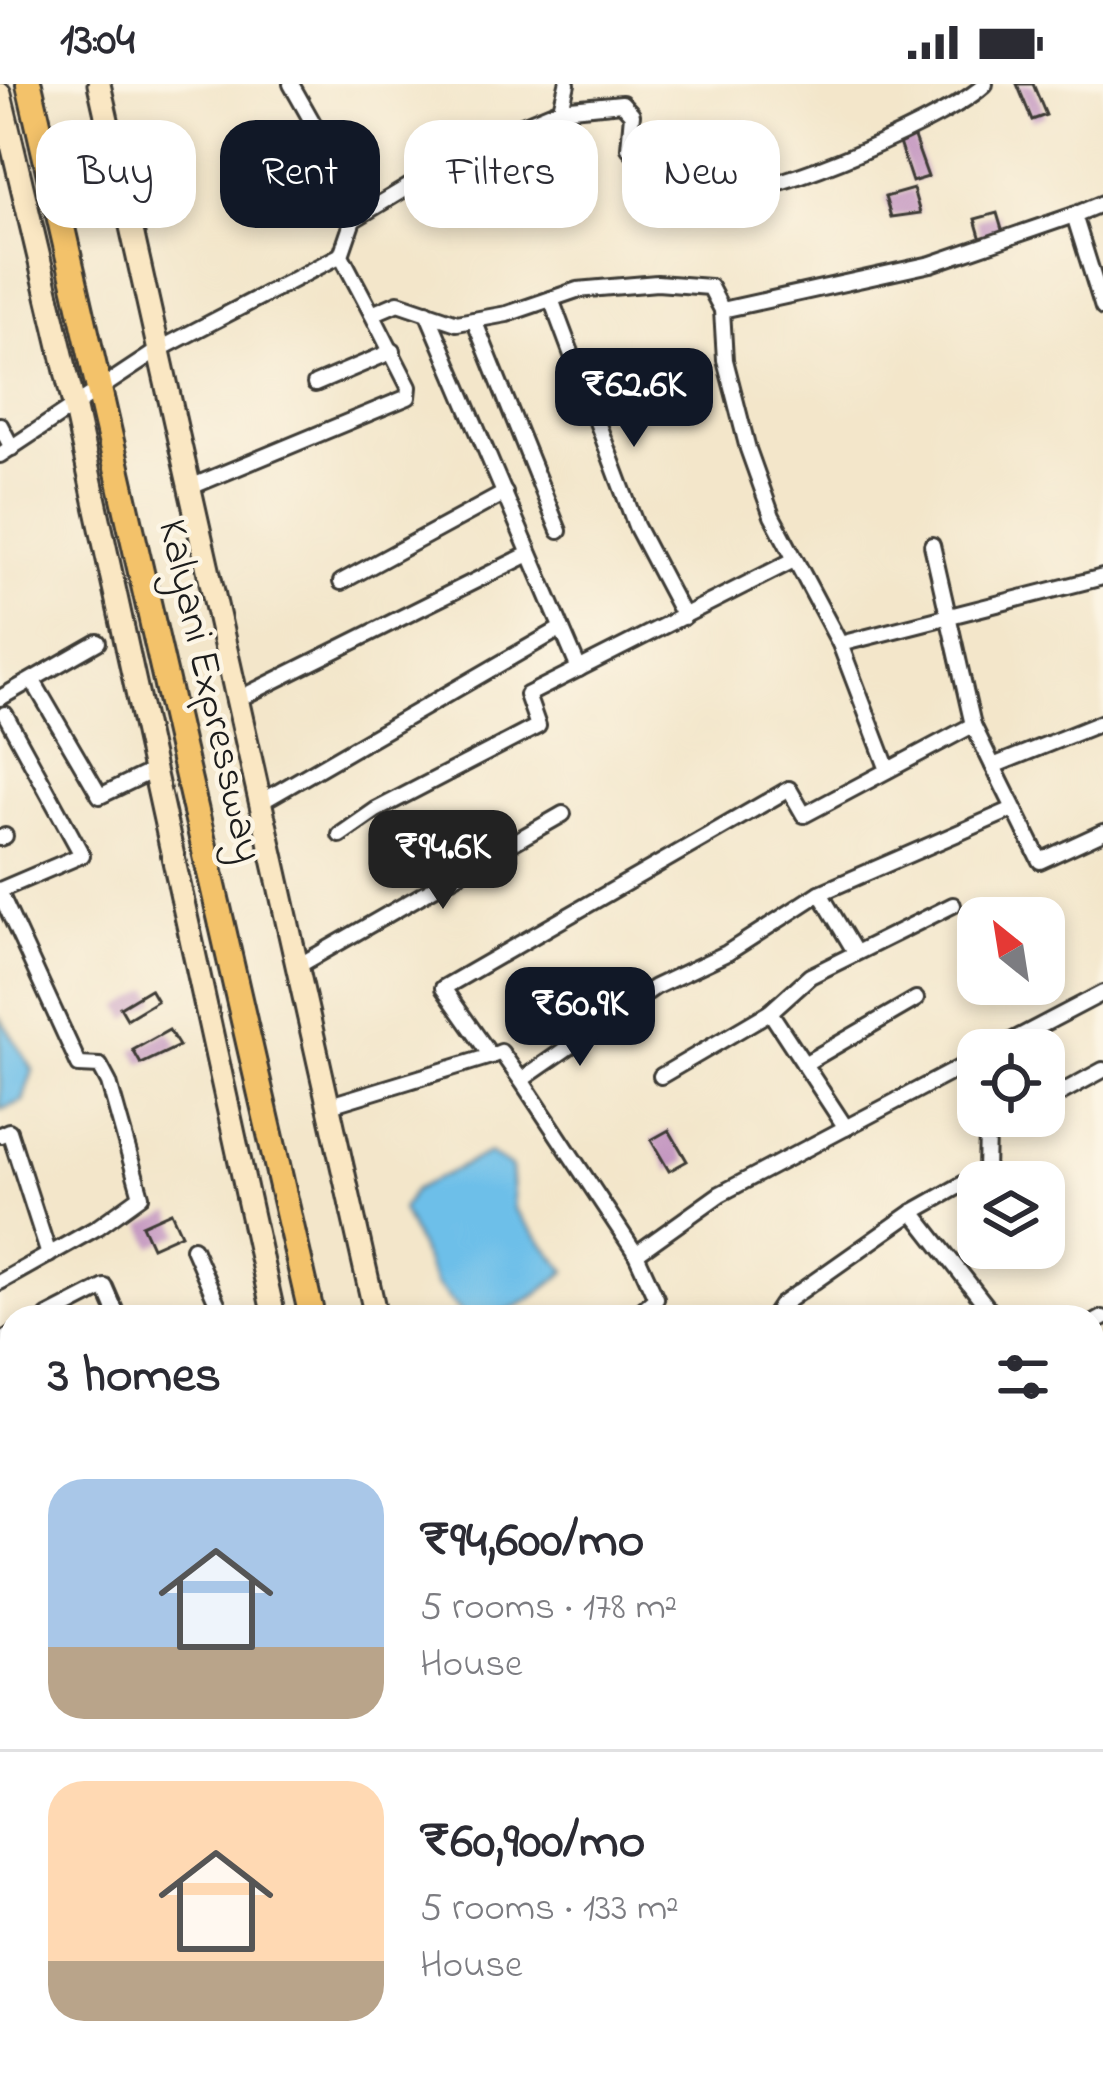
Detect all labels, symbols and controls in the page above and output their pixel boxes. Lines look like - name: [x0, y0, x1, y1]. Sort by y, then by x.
- text: 13:04: [60, 9, 135, 75]
- chip: Buy: [36, 120, 196, 228]
- chip: Rent: [220, 120, 380, 228]
- chip: Filters: [404, 120, 598, 228]
- chip: New: [622, 120, 780, 228]
- pin: ₹62.6K: [536, 348, 732, 450]
- text: ₹62.6K: [582, 358, 686, 415]
- street label: Kalyani Expressway: [140, 514, 278, 868]
- pin: ₹94.6K: [345, 810, 541, 912]
- text: ₹94.6K: [395, 820, 491, 877]
- north arrow: [957, 897, 1065, 1005]
- map controls: [957, 897, 1065, 1269]
- pin: ₹60.9K: [482, 967, 678, 1069]
- text: ₹60.9K: [532, 977, 628, 1034]
- button: locate: [957, 1029, 1065, 1137]
- button: layers: [957, 1161, 1065, 1269]
- text: 3 homes: [48, 1340, 221, 1415]
- icon: filters: [990, 1344, 1056, 1410]
- text: ₹94,600/mo: [420, 1505, 644, 1580]
- icon: home: [144, 1527, 288, 1671]
- text: 5 rooms · 178 m²: [420, 1580, 677, 1637]
- text: House: [420, 1637, 522, 1694]
- text: ₹60,900/mo: [420, 1806, 645, 1881]
- icon: home: [144, 1829, 288, 1973]
- text: 5 rooms · 133 m²: [420, 1881, 679, 1938]
- text: House: [420, 1938, 522, 1995]

